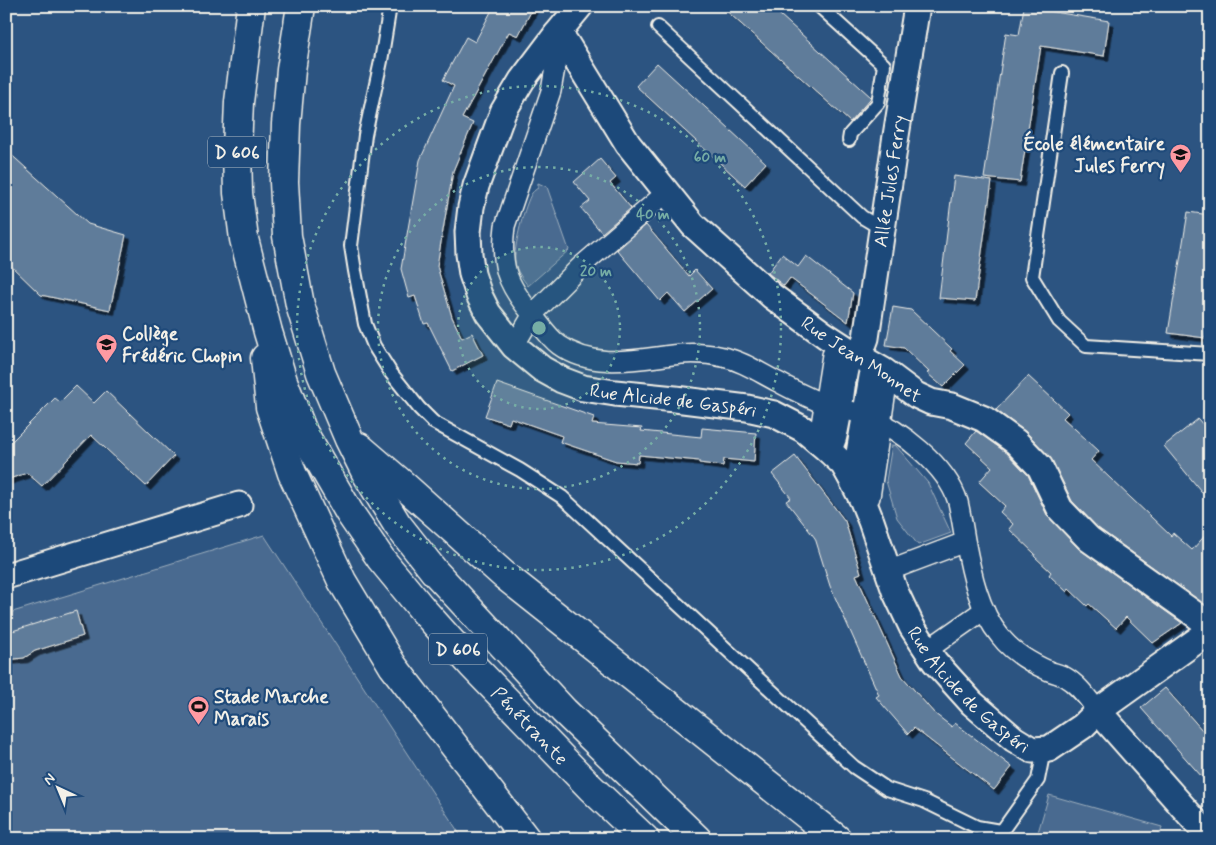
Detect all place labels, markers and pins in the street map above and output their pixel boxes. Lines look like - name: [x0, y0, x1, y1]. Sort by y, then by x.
- place label: École élémentaire Jules Ferry: [1023, 130, 1166, 180]
- school or university icon: École élémentaire Jules Ferry: [1169, 142, 1193, 173]
- centre of rings: [530, 319, 548, 337]
- place label: Collège Frédéric Chopin: [122, 322, 243, 369]
- school or university icon: Collège Frédéric Chopin: [94, 332, 118, 363]
- place label: Stade Marche Marais: [214, 685, 329, 732]
- sports icon: Stade Marche Marais: [186, 695, 210, 726]

